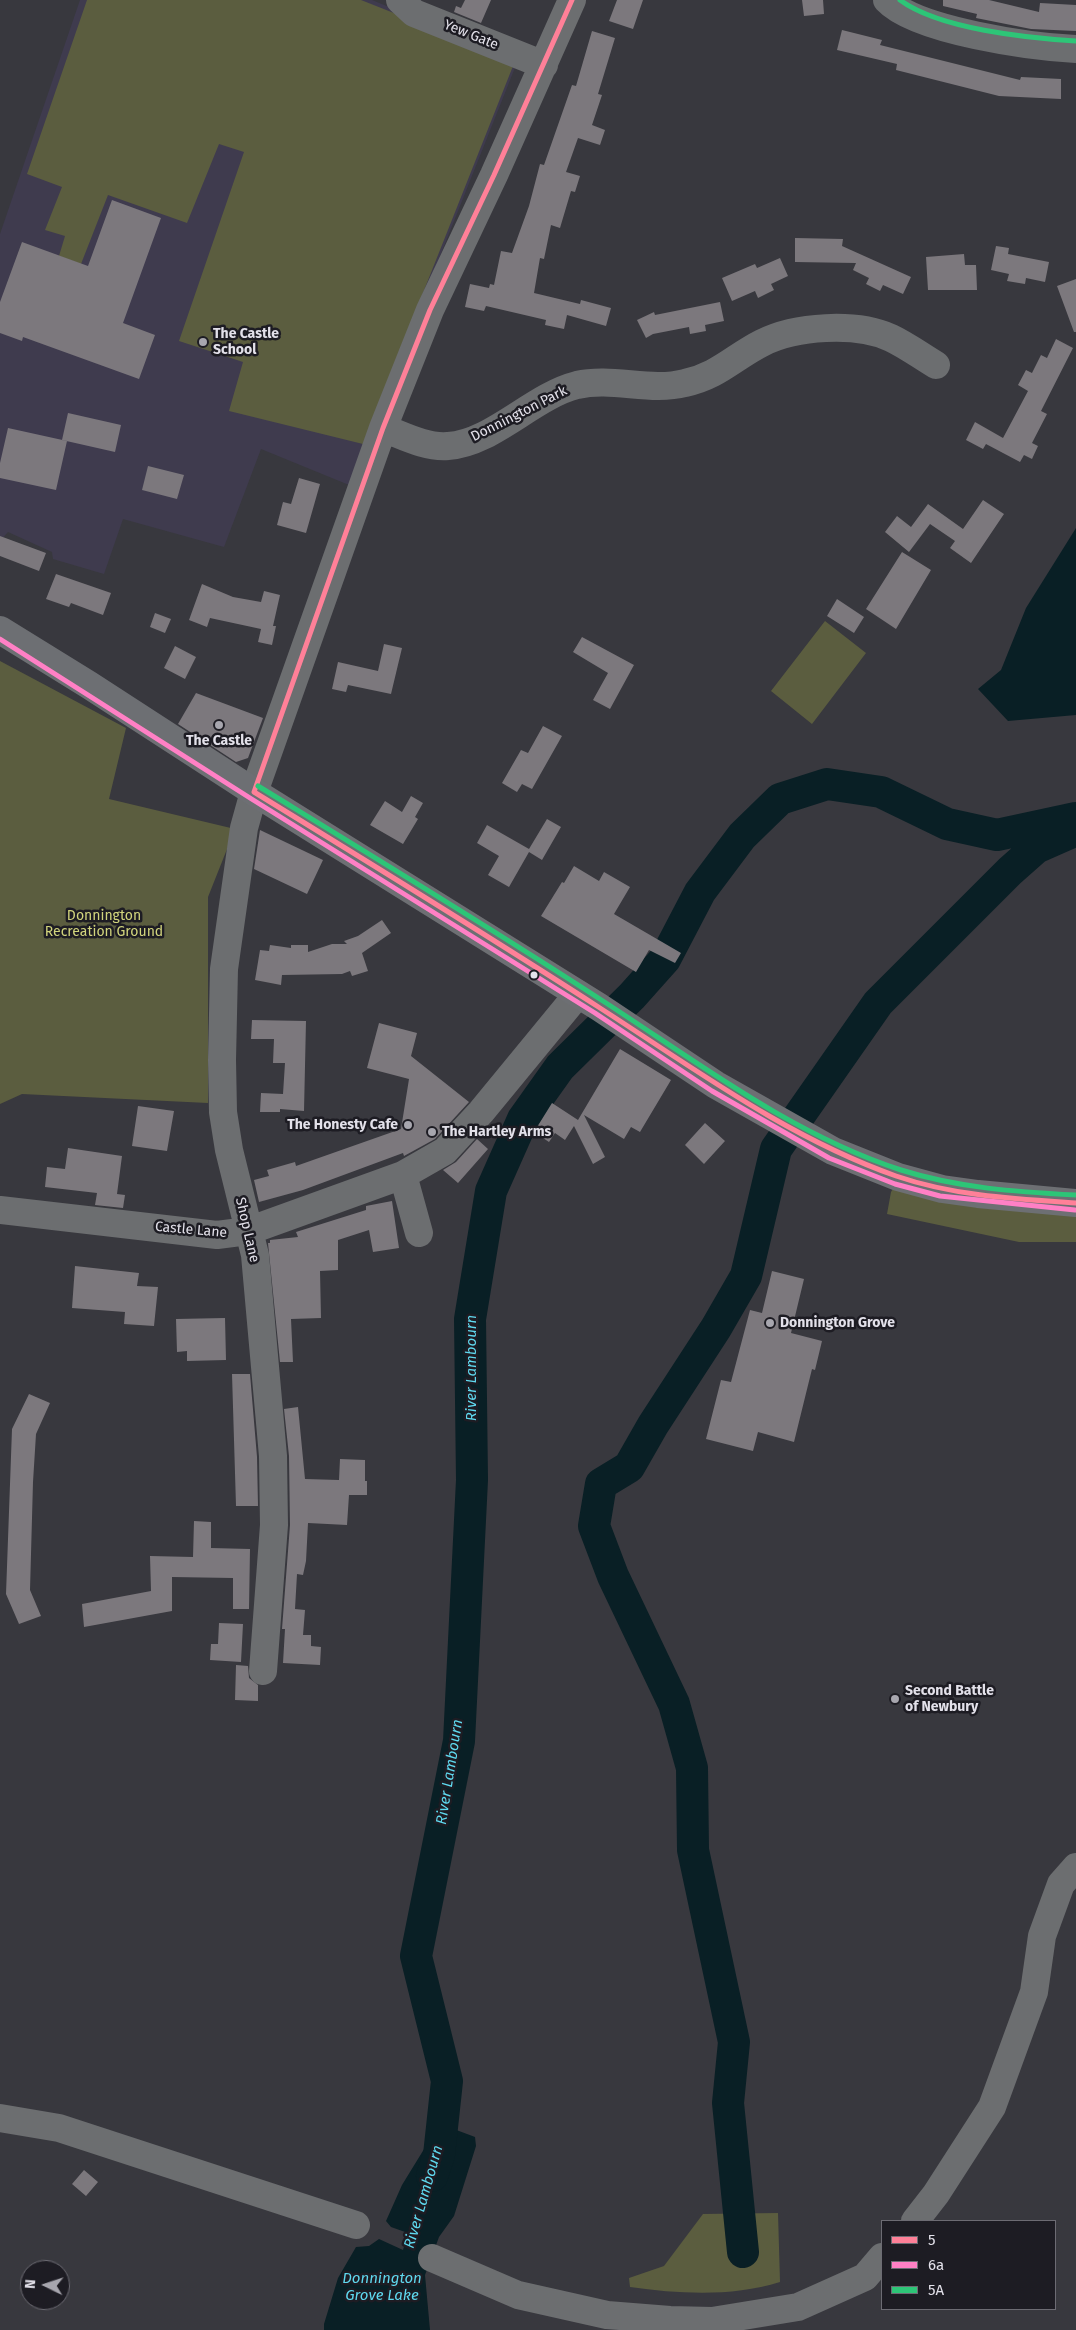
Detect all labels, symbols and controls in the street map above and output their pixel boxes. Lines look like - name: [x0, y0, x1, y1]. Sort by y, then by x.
- street label: Yew Gate: [441, 17, 501, 53]
- place label: The Castle School: [213, 326, 279, 358]
- marker: The Castle School: [197, 336, 209, 348]
- street label: Donnington Park: [468, 383, 570, 445]
- marker: The Castle: [213, 719, 225, 731]
- place label: The Castle: [186, 733, 252, 749]
- park label: Donnington Recreation Ground: [45, 908, 163, 940]
- unlabelled marker: [529, 970, 539, 980]
- place label: The Honesty Cafe: [287, 1117, 398, 1133]
- marker: The Honesty Cafe: [402, 1119, 414, 1131]
- place label: The Hartley Arms: [442, 1124, 551, 1140]
- marker: The Hartley Arms: [426, 1126, 438, 1138]
- street label: Shop Lane: [231, 1196, 263, 1264]
- street label: Castle Lane: [154, 1218, 228, 1242]
- water label: River Lambourn: [463, 1315, 481, 1421]
- place label: Donnington Grove: [780, 1315, 895, 1331]
- marker: Donnington Grove: [764, 1317, 776, 1329]
- place label: Second Battle of Newbury: [905, 1683, 994, 1715]
- marker: Second Battle of Newbury: [889, 1693, 901, 1705]
- water label: River Lambourn: [433, 1718, 467, 1826]
- water label: River Lambourn: [401, 2143, 447, 2251]
- legend: [881, 2220, 1056, 2310]
- text: 5: [928, 2231, 936, 2249]
- text: 6a: [928, 2256, 944, 2274]
- north arrow: [20, 2260, 70, 2310]
- water label: Donnington Grove Lake: [342, 2270, 422, 2305]
- text: N: [22, 2279, 39, 2289]
- text: 5A: [928, 2281, 944, 2299]

